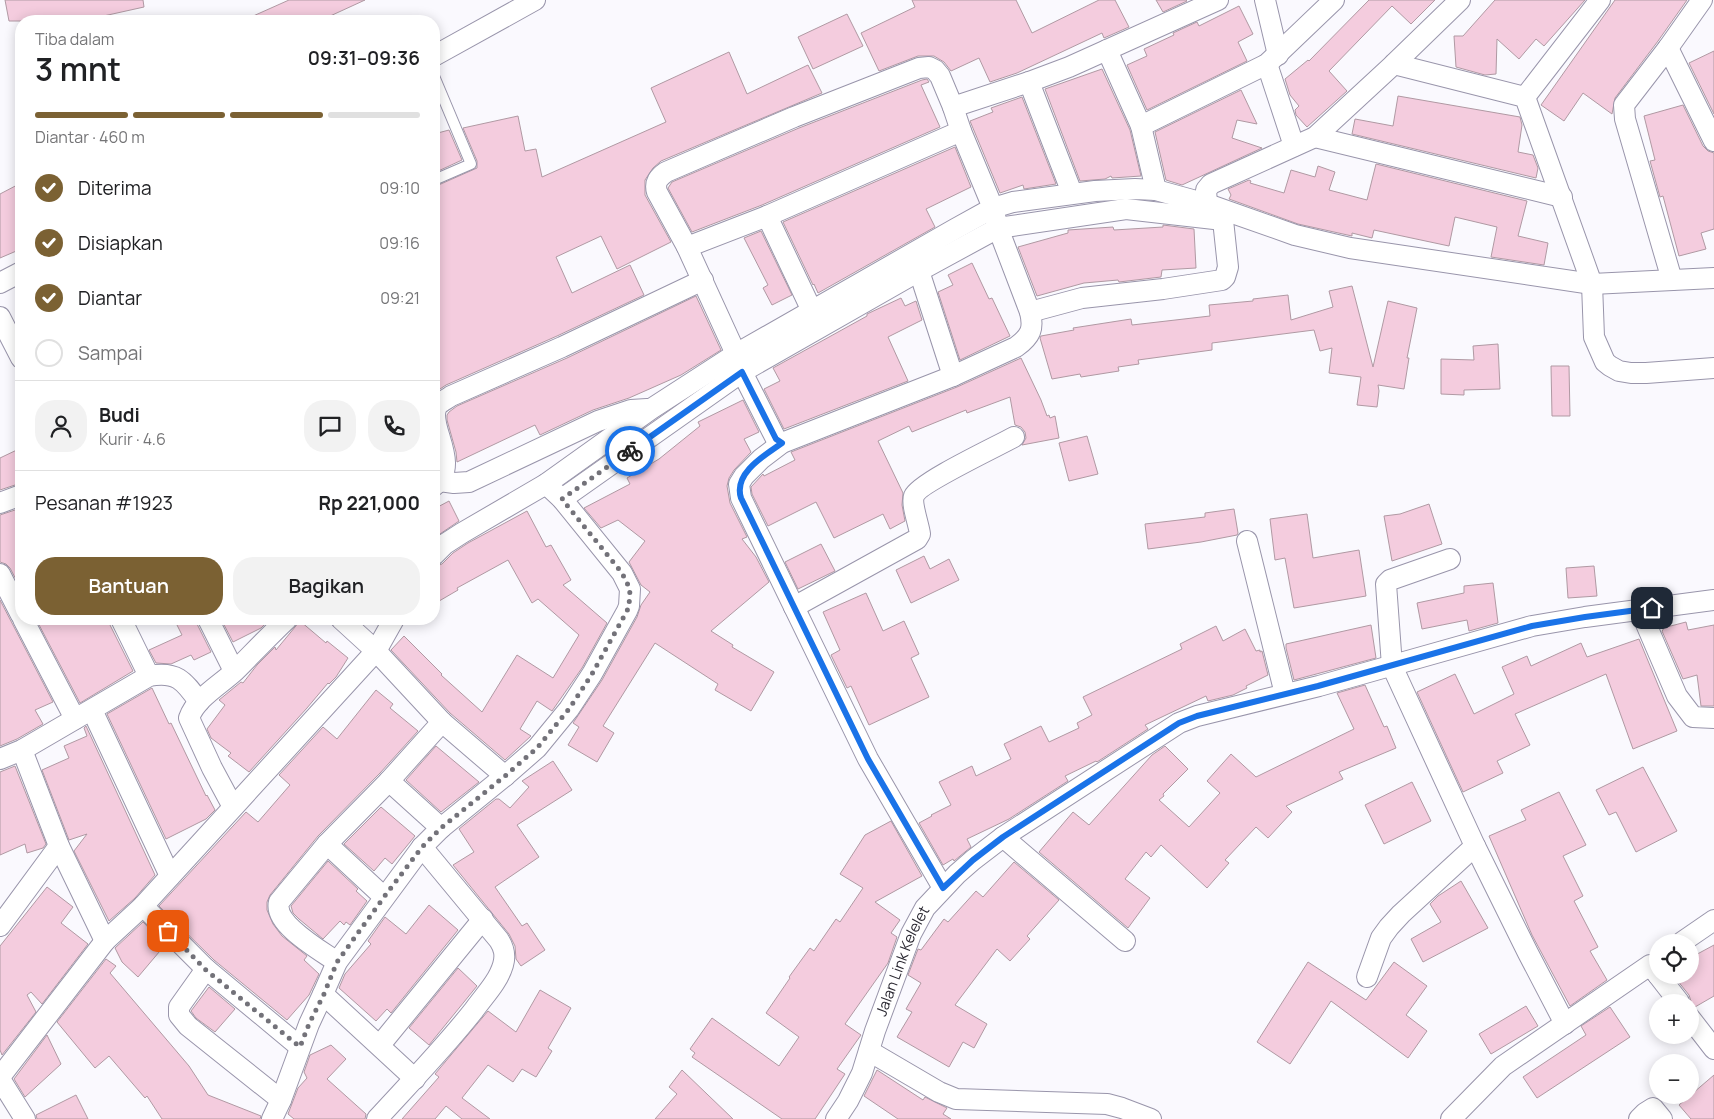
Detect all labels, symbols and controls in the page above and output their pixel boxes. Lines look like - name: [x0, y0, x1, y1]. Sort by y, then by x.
- text: Tiba dalam: [35, 28, 114, 50]
- text: 09:31–09:36: [308, 45, 420, 71]
- text: 3 mnt: [35, 47, 121, 91]
- text: Diantar · 460 m: [35, 126, 145, 148]
- icon: check: [35, 174, 63, 202]
- text: Diterima: [78, 175, 151, 201]
- text: 09:10: [380, 177, 420, 199]
- icon: check: [35, 229, 63, 257]
- text: Disiapkan: [78, 230, 163, 256]
- text: 09:16: [379, 232, 420, 254]
- icon: check: [35, 284, 63, 312]
- text: Diantar: [78, 285, 142, 311]
- text: 09:21: [380, 287, 420, 309]
- text: Sampai: [78, 340, 143, 366]
- button: person: [35, 400, 87, 452]
- button: chat: [304, 400, 356, 452]
- button: phone: [368, 400, 420, 452]
- text: Budi: [99, 402, 140, 428]
- courier: [605, 426, 655, 476]
- text: Kurir · 4.6: [99, 428, 166, 450]
- icon: bike: [616, 437, 644, 465]
- text: Pesanan #1923: [35, 490, 173, 516]
- text: Rp 221,000: [318, 490, 420, 516]
- button: Bantuan: [35, 557, 223, 615]
- button: Bagikan: [233, 557, 420, 615]
- pin: [1631, 587, 1673, 629]
- icon: home: [1638, 594, 1666, 622]
- street label: Jalan Link Kelelet: [870, 902, 934, 1019]
- pin: [147, 910, 189, 952]
- icon: bag: [154, 917, 182, 945]
- map controls: [1649, 934, 1699, 1104]
- button: locate: [1649, 934, 1699, 984]
- button: +: [1649, 994, 1699, 1044]
- button: −: [1649, 1054, 1699, 1104]

